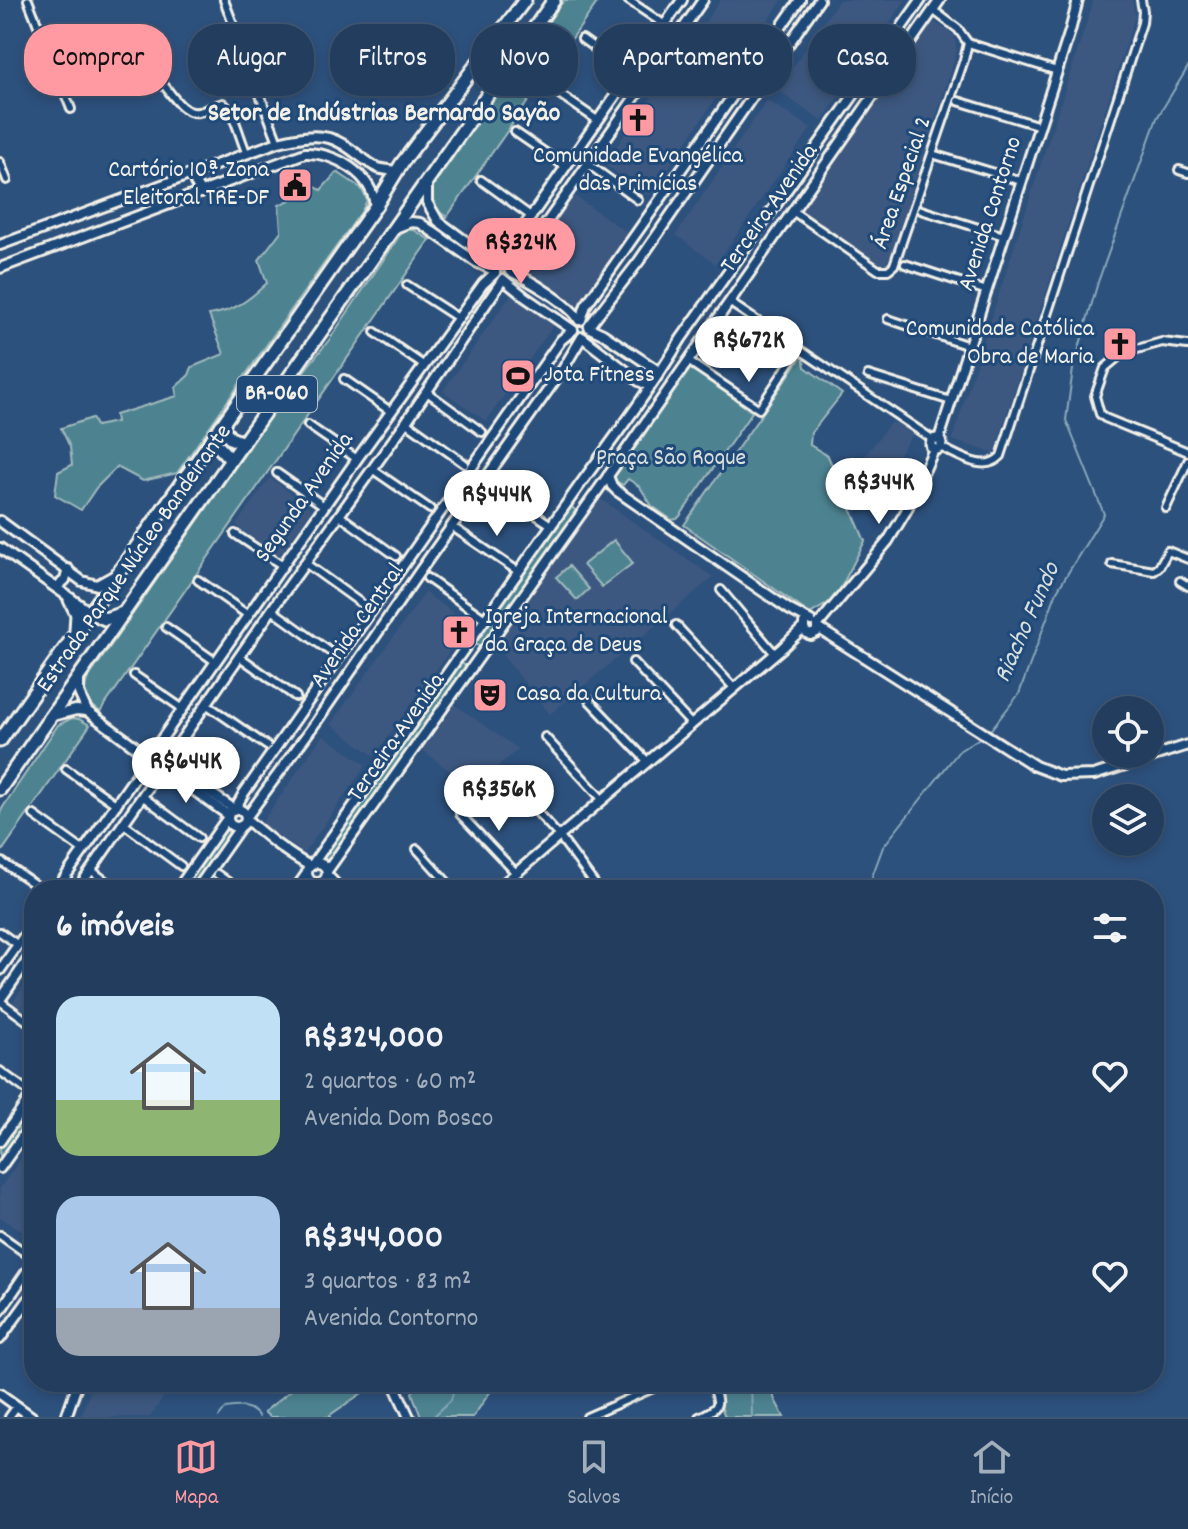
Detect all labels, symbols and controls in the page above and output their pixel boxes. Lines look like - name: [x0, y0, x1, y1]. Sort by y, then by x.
- chip: Comprar: [24, 24, 172, 96]
- chip: Alugar: [188, 24, 314, 96]
- chip: Filtros: [330, 24, 455, 96]
- chip: Novo: [471, 24, 578, 96]
- chip: Apartamento: [594, 24, 792, 96]
- chip: Casa: [808, 24, 916, 96]
- district label: Setor de Indústrias Bernardo Sayão: [208, 96, 561, 133]
- church icon: Comunidade Evangélica das Primícias: [619, 101, 657, 139]
- street label: Área Especial 2: [864, 112, 942, 254]
- street label: Avenida Contorno: [950, 132, 1032, 296]
- street label: Terceira Avenida: [713, 137, 828, 281]
- place label: Comunidade Evangélica das Primícias: [533, 140, 744, 202]
- place label: Cartório 10ª Zona Eleitoral TRE-DF: [108, 154, 270, 216]
- public building icon: Cartório 10ª Zona Eleitoral TRE-DF: [276, 166, 314, 204]
- pin: R$324K: [456, 218, 586, 286]
- text: R$324K: [485, 225, 557, 262]
- place label: Comunidade Católica Obra de Maria: [906, 313, 1095, 375]
- pin: R$672K: [684, 316, 814, 384]
- text: R$672K: [713, 323, 785, 360]
- church icon: Comunidade Católica Obra de Maria: [1101, 325, 1139, 363]
- sports icon: Jota Fitness: [499, 357, 537, 395]
- place label: Jota Fitness: [544, 359, 655, 393]
- road number: BR-060: [237, 376, 317, 412]
- street label: Estrada Parque Núcleo Bandeirante: [29, 418, 241, 700]
- street label: Segunda Avenida: [247, 425, 363, 570]
- park label: Praça São Roque: [596, 442, 746, 476]
- pin: R$344K: [814, 458, 944, 526]
- text: R$344K: [844, 465, 914, 502]
- pin: R$444K: [432, 470, 562, 538]
- text: R$444K: [462, 477, 532, 514]
- street label: Avenida Central: [302, 556, 414, 695]
- water label: Riacho Fundo: [985, 556, 1072, 689]
- place label: Igreja Internacional da Graça de Deus: [485, 601, 668, 663]
- church icon: Igreja Internacional da Graça de Deus: [440, 613, 478, 651]
- street label: Terceira Avenida: [340, 666, 455, 810]
- theatre icon: Casa da Cultura: [471, 676, 509, 714]
- place label: Casa da Cultura: [516, 678, 662, 712]
- map controls: [1092, 696, 1164, 856]
- button: locate: [1092, 696, 1164, 768]
- pin: R$644K: [121, 737, 251, 805]
- text: R$644K: [150, 744, 222, 781]
- pin: R$356K: [434, 765, 564, 833]
- text: R$356K: [462, 772, 536, 809]
- button: layers: [1092, 784, 1164, 856]
- text: 6 imóveis: [56, 904, 175, 953]
- icon: filters: [1088, 906, 1132, 950]
- text: R$324,000: [304, 1015, 444, 1064]
- icon: home: [120, 1028, 216, 1124]
- icon: heart: [1088, 1054, 1132, 1098]
- text: 2 quartos · 60 m²: [304, 1064, 476, 1101]
- text: Avenida Dom Bosco: [304, 1101, 493, 1138]
- text: R$344,000: [304, 1215, 443, 1264]
- icon: home: [120, 1228, 216, 1324]
- icon: heart: [1088, 1254, 1132, 1298]
- text: 3 quartos · 83 m²: [304, 1264, 471, 1301]
- text: Avenida Contorno: [304, 1301, 478, 1338]
- tab: Mapa: [174, 1435, 218, 1514]
- tab: Salvos: [567, 1435, 621, 1514]
- tab: Início: [970, 1435, 1014, 1514]

